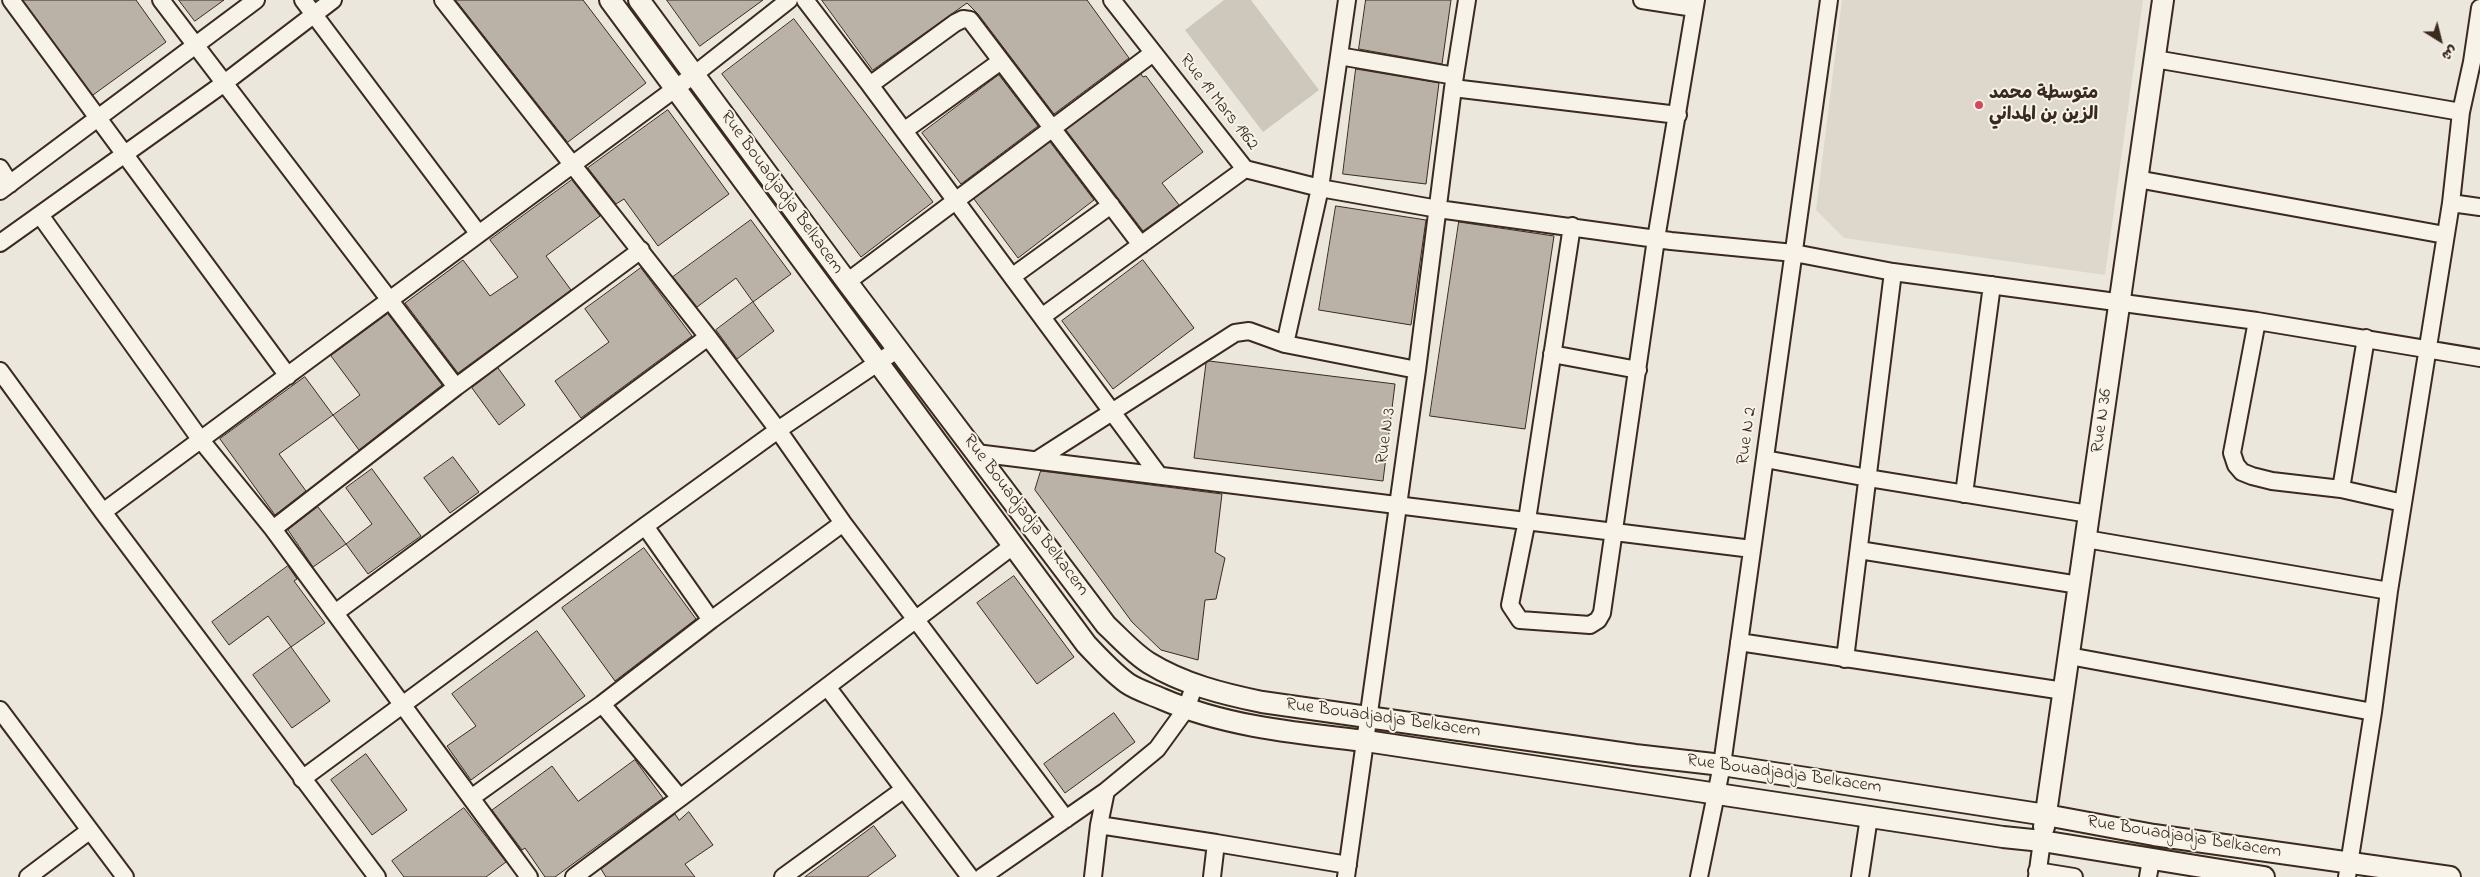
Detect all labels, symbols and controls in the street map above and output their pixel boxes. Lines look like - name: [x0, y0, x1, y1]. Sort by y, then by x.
- north arrow: [2415, 15, 2465, 65]
- text: ش: [2437, 40, 2462, 66]
- street label: Rue 19 Mars 1962: [1174, 51, 1262, 155]
- place label: متوسطة محمد الزين بن المداني: [1989, 84, 2098, 126]
- marker: متوسطة محمد الزين بن المداني: [1973, 99, 1985, 111]
- street label: Rue Bouadjadja Belkacem: [715, 107, 847, 279]
- street label: Rue N 36: [2088, 387, 2118, 455]
- street label: Rue N 3: [1372, 406, 1402, 466]
- street label: Rue N 2: [1733, 406, 1763, 466]
- street label: Rue Bouadjadja Belkacem: [957, 431, 1093, 601]
- street label: Rue Bouadjadja Belkacem: [1284, 695, 1482, 743]
- street label: Rue Bouadjadja Belkacem: [1685, 751, 1883, 799]
- street label: Rue Bouadjadja Belkacem: [2085, 812, 2283, 864]

